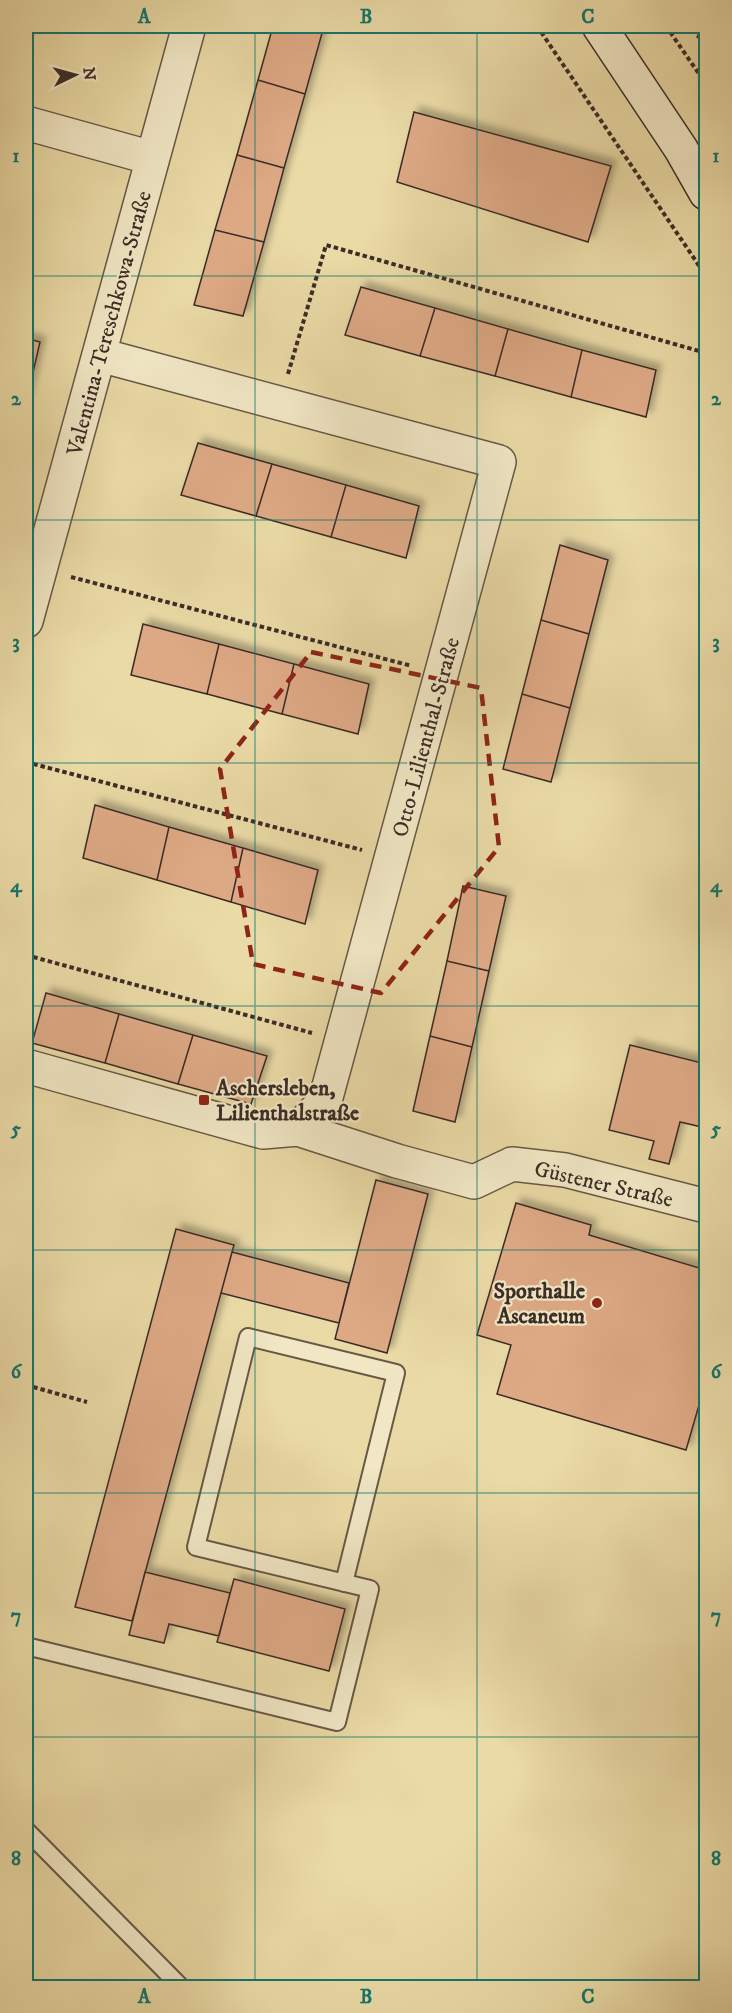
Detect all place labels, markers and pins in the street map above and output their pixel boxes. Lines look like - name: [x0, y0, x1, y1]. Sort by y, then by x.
- place label: Aschersleben, Lilienthalstraße: [215, 1075, 359, 1127]
- marker: Aschersleben, Lilienthalstraße: [197, 1093, 211, 1107]
- place label: Sporthalle Ascaneum: [493, 1278, 585, 1330]
- marker: Sporthalle Ascaneum: [590, 1296, 604, 1310]

